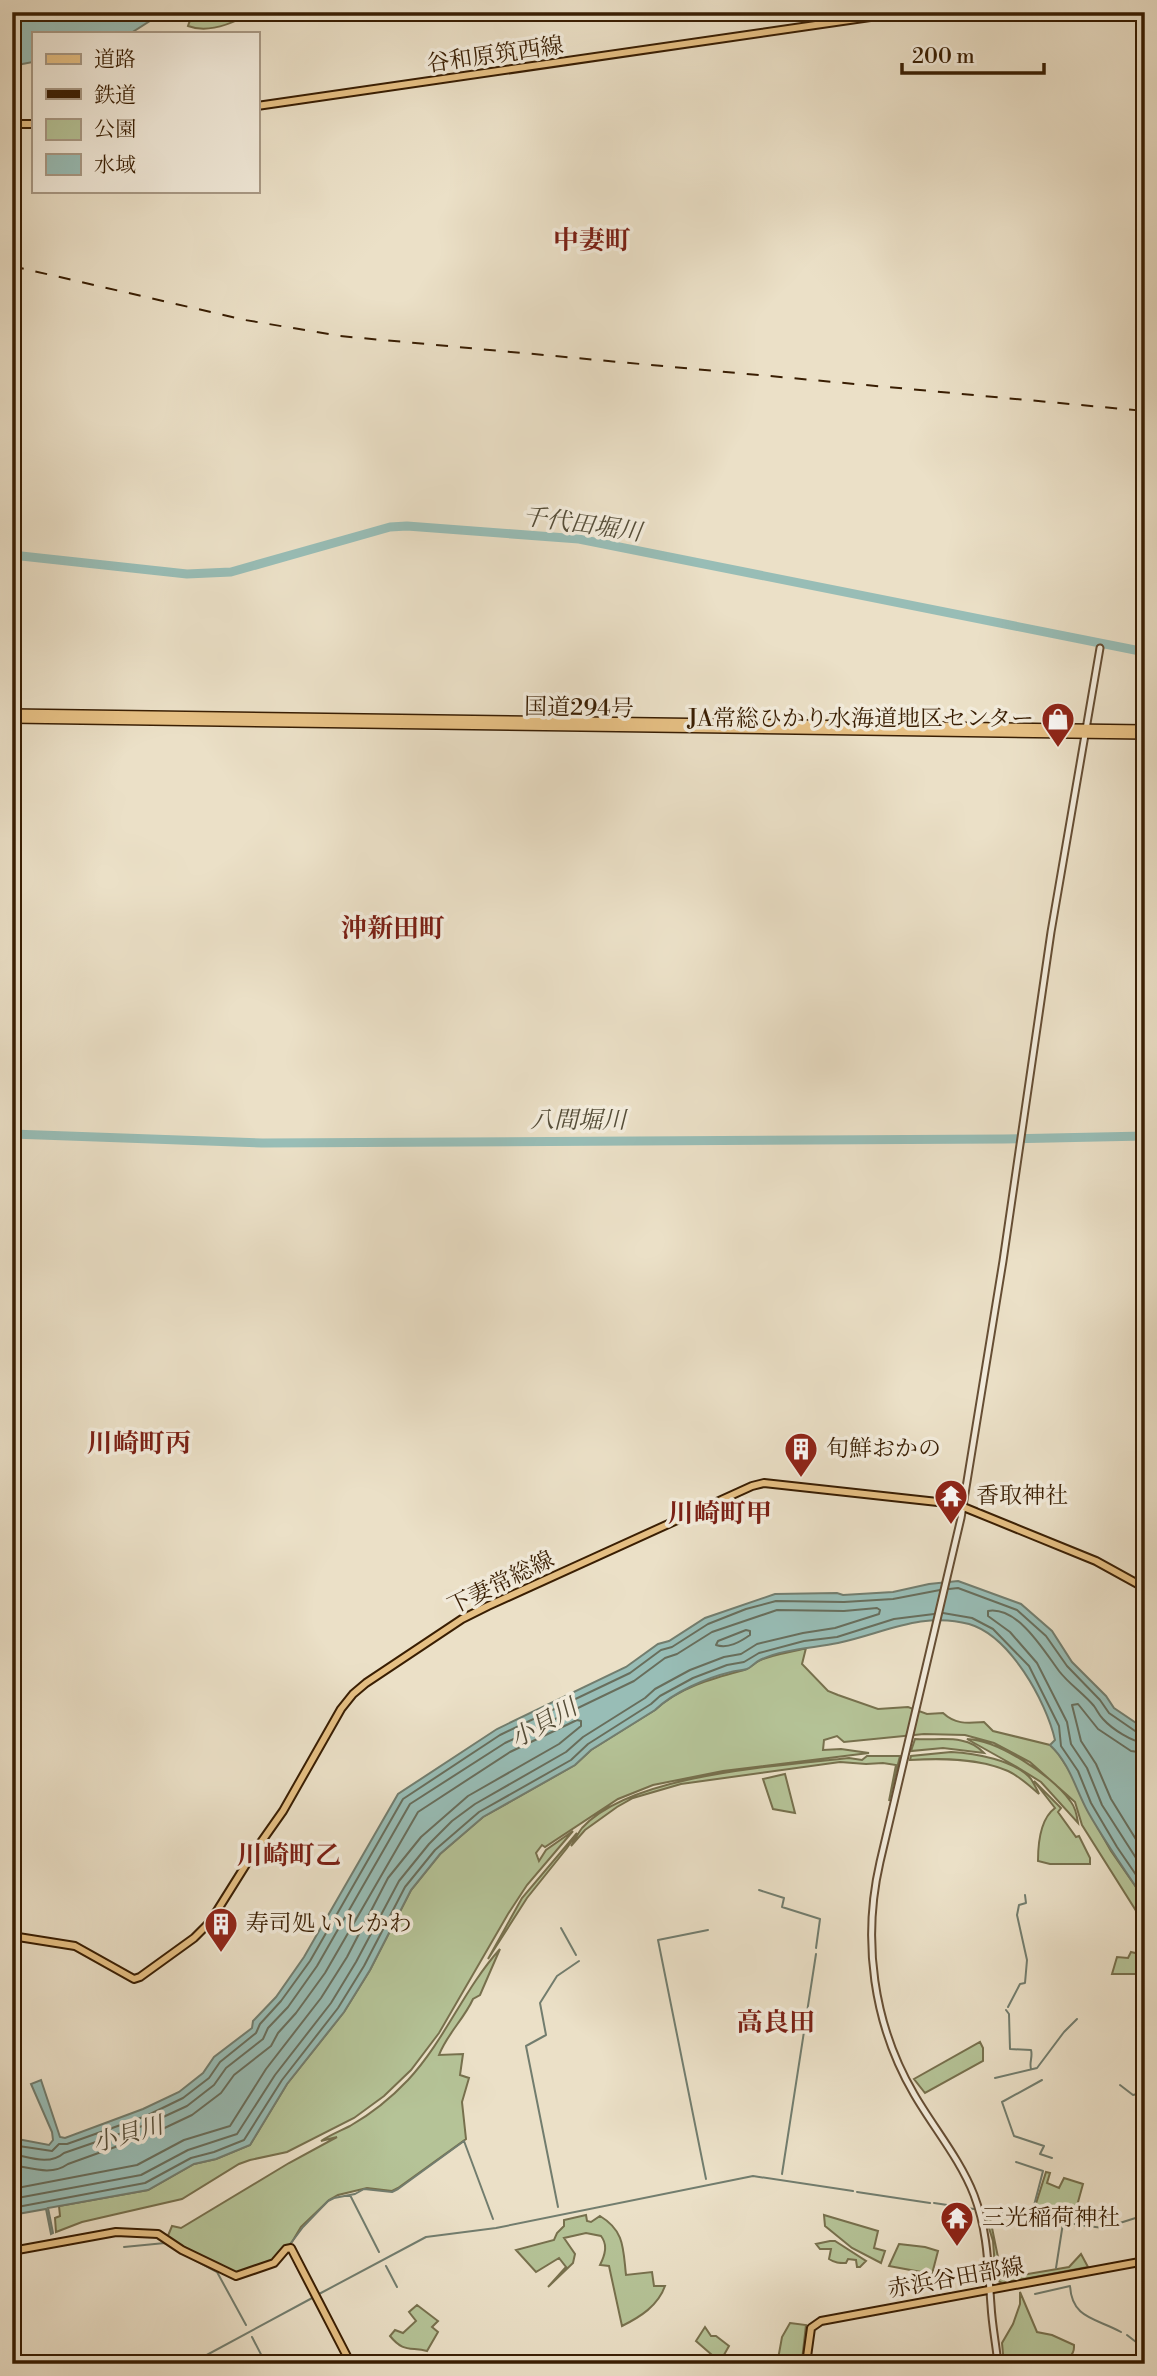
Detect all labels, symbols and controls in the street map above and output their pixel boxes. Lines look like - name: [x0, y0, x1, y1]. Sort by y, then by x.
- legend: [32, 32, 259, 192]
- street label: 谷和原筑西線: [425, 32, 565, 78]
- scale bar: [902, 32, 1043, 76]
- text: 200 m: [912, 44, 975, 70]
- text: 道路: [94, 47, 136, 73]
- text: 鉄道: [94, 83, 136, 109]
- text: 公園: [94, 117, 136, 143]
- text: 水域: [94, 153, 136, 179]
- district label: 中妻町: [553, 225, 631, 257]
- water label: 千代田堀川: [520, 502, 646, 549]
- street label: 国道294号: [524, 693, 634, 723]
- shop icon: JA常総ひかり水海道地区センター: [1039, 700, 1077, 749]
- place label: JA常総ひかり水海道地区センター: [686, 705, 1034, 733]
- district label: 沖新田町: [341, 913, 445, 945]
- water label: 八間堀川: [530, 1106, 629, 1136]
- district label: 川崎町丙: [87, 1428, 191, 1460]
- building icon: 旬鮮おかの: [782, 1430, 820, 1479]
- place label: 旬鮮おかの: [826, 1435, 941, 1463]
- temple icon: 香取神社: [932, 1477, 970, 1526]
- place label: 香取神社: [976, 1482, 1068, 1510]
- district label: 川崎町甲: [668, 1498, 772, 1530]
- street label: 下妻常総線: [443, 1545, 559, 1621]
- water label: 小貝川: [505, 1692, 585, 1755]
- district label: 川崎町乙: [237, 1840, 341, 1872]
- building icon: 寿司処 いしかわ: [202, 1905, 240, 1954]
- place label: 寿司処 いしかわ: [246, 1910, 412, 1938]
- district label: 高良田: [737, 2007, 815, 2039]
- water label: 小貝川: [89, 2110, 170, 2159]
- temple icon: 三光稲荷神社: [938, 2199, 976, 2248]
- place label: 三光稲荷神社: [982, 2204, 1120, 2232]
- street label: 赤浜谷田部線: [886, 2252, 1026, 2304]

